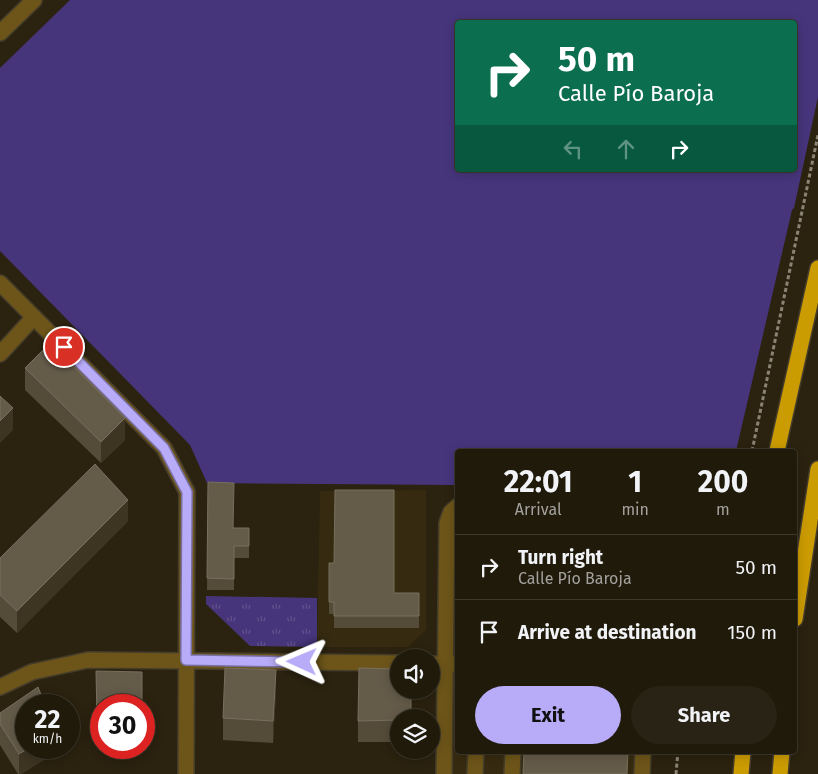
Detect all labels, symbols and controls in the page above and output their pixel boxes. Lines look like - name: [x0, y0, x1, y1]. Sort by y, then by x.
- text: 50 m: [558, 38, 635, 80]
- icon: right: [475, 40, 540, 105]
- text: Calle Pío Baroja: [558, 80, 714, 107]
- icon: left: [559, 135, 587, 163]
- icon: ahead: [612, 135, 640, 163]
- icon: right: [665, 135, 693, 163]
- pin: [43, 326, 85, 368]
- icon: arrive: [50, 333, 78, 361]
- text: 22:01: [504, 464, 573, 500]
- text: 1: [628, 464, 642, 500]
- text: 200: [698, 464, 748, 500]
- text: Arrival: [515, 500, 562, 519]
- text: min: [621, 500, 649, 519]
- text: m: [716, 500, 730, 519]
- text: Turn right: [518, 546, 603, 569]
- icon: right: [475, 553, 503, 581]
- text: 50 m: [736, 556, 777, 579]
- text: Calle Pío Baroja: [518, 569, 632, 588]
- icon: arrive: [475, 618, 503, 646]
- text: Arrive at destination: [518, 621, 697, 644]
- text: 150 m: [727, 621, 777, 644]
- position arrow: [275, 635, 327, 687]
- map controls: [390, 649, 440, 759]
- button: sound: [390, 649, 440, 699]
- button: Exit: [475, 686, 621, 744]
- button: Share: [631, 686, 777, 744]
- speed limit sign: 30: [90, 694, 155, 759]
- text: 22: [35, 705, 60, 735]
- button: layers: [390, 709, 440, 759]
- text: km/h: [33, 732, 62, 746]

